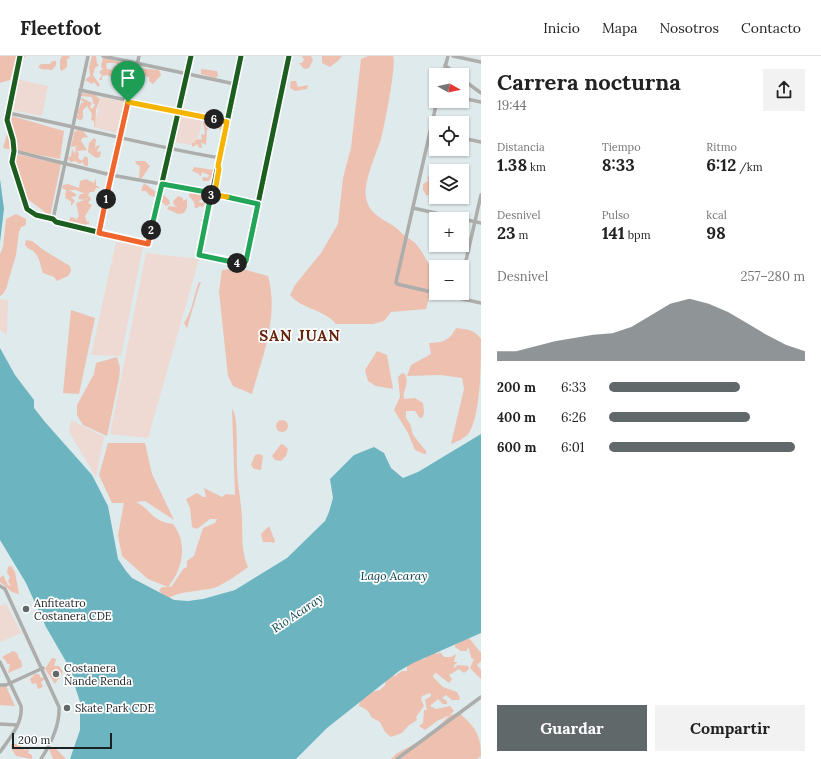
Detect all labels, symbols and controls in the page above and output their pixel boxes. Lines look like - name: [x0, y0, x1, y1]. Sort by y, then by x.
- text: Fleetfoot: [20, 16, 101, 40]
- text: Inicio: [543, 19, 580, 37]
- text: Mapa: [602, 19, 638, 37]
- text: Nosotros: [660, 19, 719, 37]
- text: Contacto: [741, 19, 801, 37]
- pin: [111, 61, 145, 102]
- icon: arrive: [117, 67, 139, 89]
- north arrow: [429, 68, 469, 108]
- map controls: [429, 68, 469, 300]
- text: Carrera nocturna: [497, 68, 681, 96]
- button: share: [763, 69, 805, 111]
- text: 19:44: [497, 97, 527, 114]
- pin: 6: [204, 109, 224, 129]
- text: 6: [211, 112, 217, 126]
- button: locate: [429, 116, 469, 156]
- text: Distancia: [497, 140, 545, 154]
- text: Tiempo: [602, 140, 641, 154]
- text: Ritmo: [706, 140, 737, 154]
- text: 1.38: [497, 154, 527, 176]
- text: 8:33: [602, 154, 635, 176]
- text: 6:12: [706, 154, 736, 176]
- text: km: [527, 160, 546, 174]
- text: /km: [736, 160, 763, 174]
- button: layers: [429, 164, 469, 204]
- pin: 3: [201, 185, 221, 205]
- text: 3: [208, 188, 214, 202]
- pin: 1: [96, 189, 116, 209]
- text: 1: [104, 192, 108, 206]
- text: Desnivel: [497, 208, 540, 222]
- text: Pulso: [602, 208, 629, 222]
- text: kcal: [706, 208, 727, 222]
- button: +: [429, 212, 469, 252]
- pin: 2: [141, 220, 161, 240]
- text: 23: [497, 222, 516, 244]
- text: 141: [602, 222, 625, 244]
- text: 98: [706, 222, 726, 244]
- text: 2: [148, 223, 154, 237]
- text: m: [516, 228, 528, 242]
- text: bpm: [625, 228, 650, 242]
- pin: 4: [227, 253, 247, 273]
- text: 4: [234, 256, 240, 270]
- button: −: [429, 260, 469, 300]
- text: Desnivel: [497, 268, 548, 285]
- text: 257–280 m: [741, 268, 805, 285]
- district label: SAN JUAN: [259, 326, 341, 345]
- text: 200 m: [497, 379, 536, 396]
- text: 6:33: [561, 379, 586, 396]
- text: 400 m: [497, 409, 536, 426]
- text: 6:26: [561, 409, 586, 426]
- text: 600 m: [497, 439, 536, 456]
- text: 6:01: [561, 439, 585, 456]
- water label: Lago Acaray: [361, 568, 427, 583]
- water label: Río Acaray: [269, 590, 325, 636]
- place label: Anfiteatro Costanera CDE: [33, 596, 112, 623]
- marker: Anfiteatro Costanera CDE: [21, 604, 31, 614]
- place label: Costanera Ñande Renda: [64, 661, 132, 688]
- marker: Costanera Ñande Renda: [51, 669, 61, 679]
- place label: Skate Park CDE: [75, 701, 154, 715]
- marker: Skate Park CDE: [62, 703, 72, 713]
- button: Guardar: [497, 705, 647, 751]
- button: Compartir: [655, 705, 805, 751]
- scale bar: [12, 731, 112, 750]
- text: 200 m: [18, 733, 50, 747]

